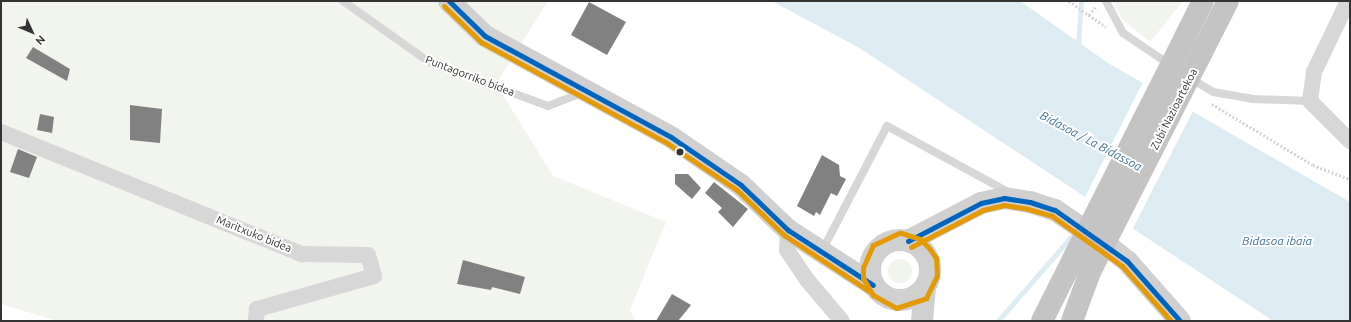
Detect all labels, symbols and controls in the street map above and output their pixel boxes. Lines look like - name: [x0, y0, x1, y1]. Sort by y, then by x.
- north arrow: [12, 12, 52, 52]
- text: N: [33, 33, 48, 47]
- street label: Puntagorriko bidea: [424, 53, 516, 99]
- street label: Zubi Nazioartekoa: [1148, 66, 1200, 152]
- water label: Bidasoa / La Bidassoa: [1038, 108, 1144, 174]
- unlabelled marker: [675, 147, 685, 157]
- street label: Maritxuko bidea: [214, 213, 294, 255]
- water label: Bidasoa ibaia: [1242, 234, 1312, 248]

